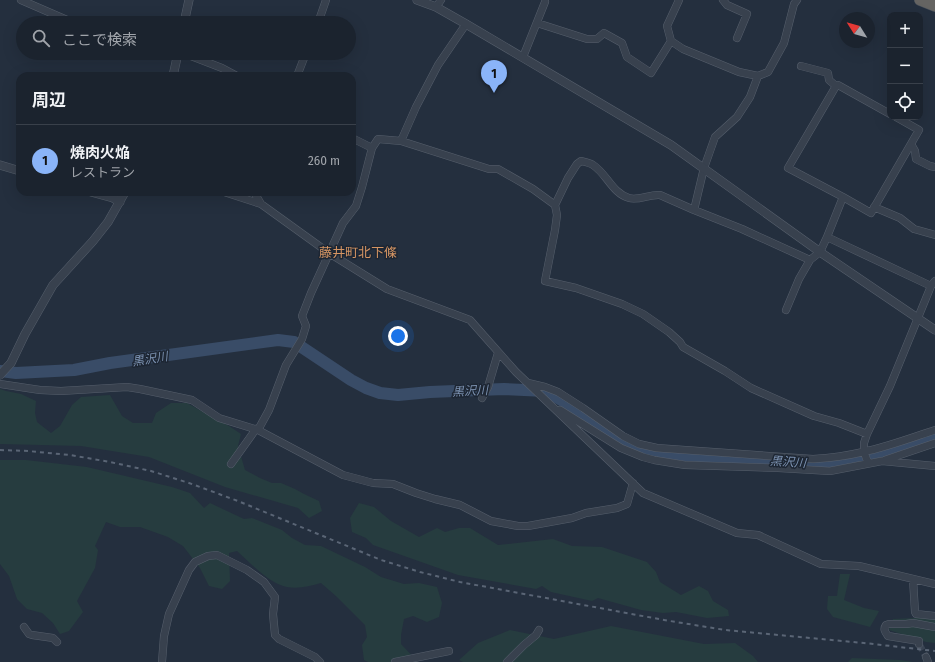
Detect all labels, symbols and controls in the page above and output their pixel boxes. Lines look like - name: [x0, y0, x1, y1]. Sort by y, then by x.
- north arrow: [839, 12, 875, 48]
- map controls: [887, 12, 923, 120]
- button: +: [887, 12, 923, 48]
- search box: [16, 16, 356, 60]
- icon: search: [30, 27, 52, 49]
- text: ここで検索: [62, 31, 137, 49]
- button: −: [887, 48, 923, 84]
- pin: 1: [481, 60, 507, 93]
- button: locate: [887, 84, 923, 120]
- text: 周辺: [32, 90, 66, 111]
- text: 焼肉火焔: [70, 144, 130, 162]
- text: 1: [42, 153, 48, 168]
- text: 260 m: [308, 153, 340, 168]
- text: レストラン: [70, 165, 135, 180]
- district label: 藤井町北下條: [319, 245, 397, 260]
- your location: [388, 326, 408, 346]
- water label: 黒沢川: [131, 349, 171, 369]
- water label: 黒沢川: [452, 383, 490, 399]
- water label: 黒沢川: [770, 454, 808, 470]

